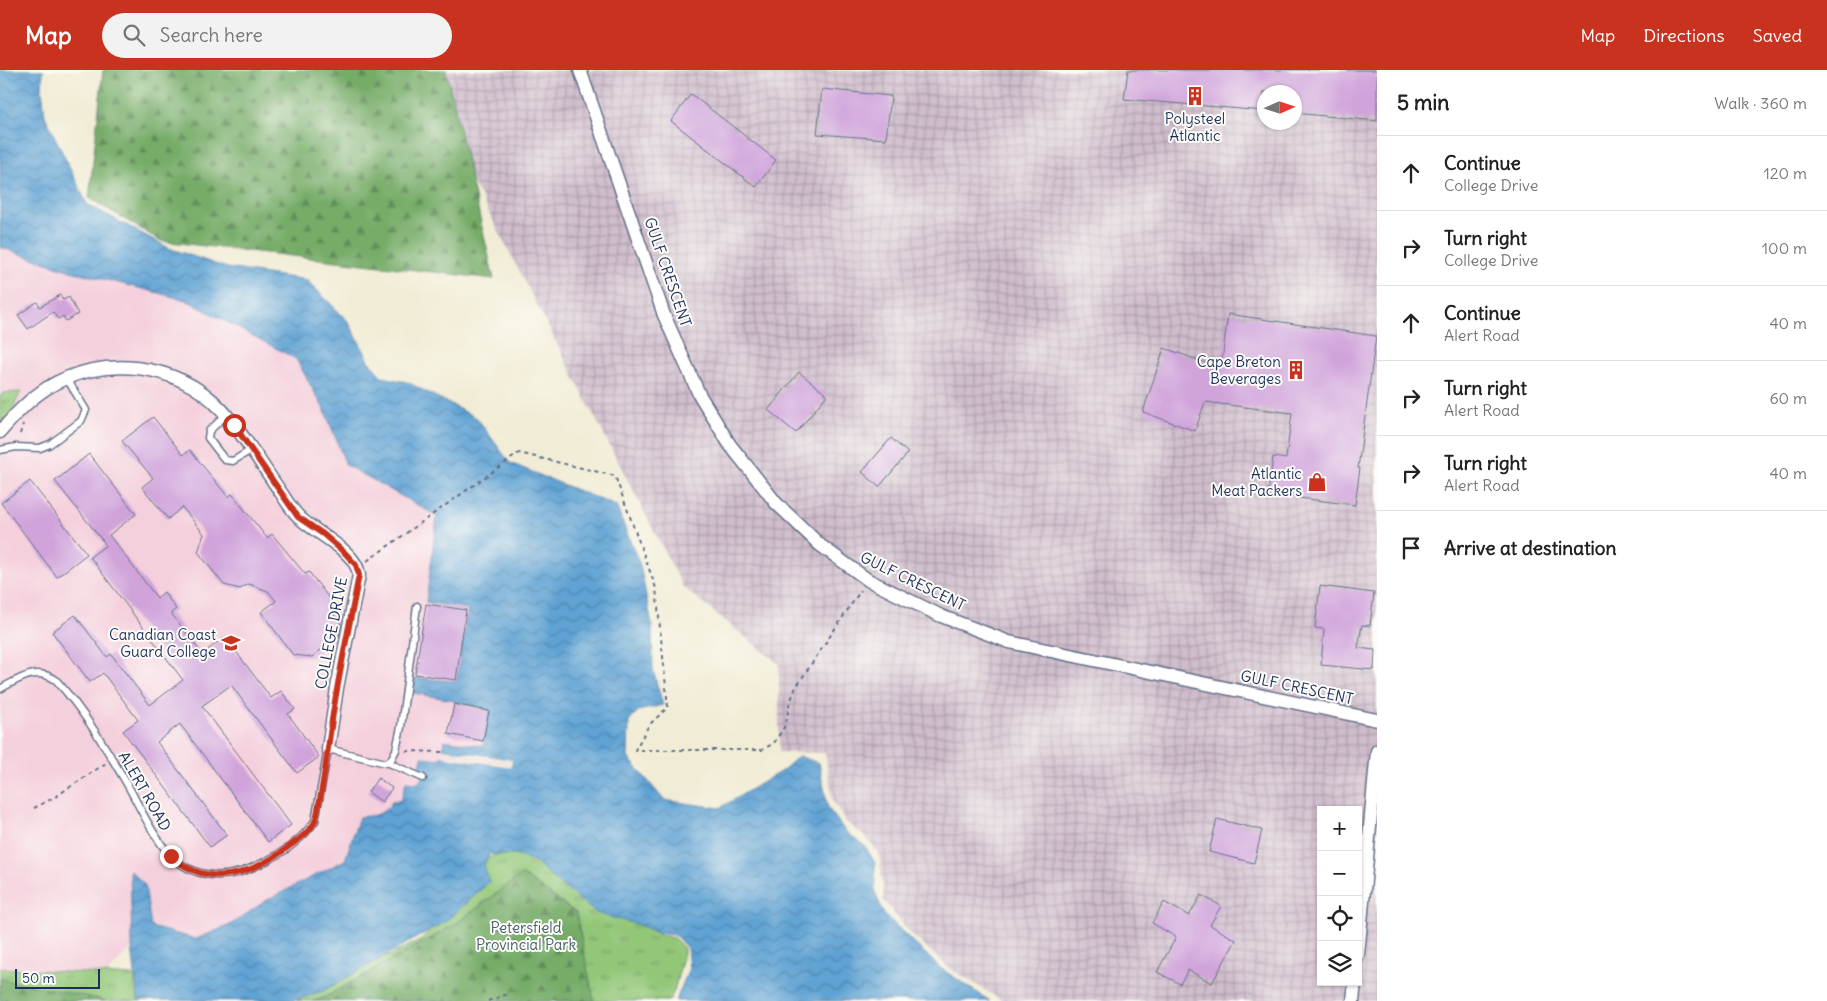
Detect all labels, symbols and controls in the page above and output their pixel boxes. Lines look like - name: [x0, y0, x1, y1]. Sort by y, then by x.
- search box: [102, 13, 452, 58]
- text: Map: [25, 20, 72, 50]
- icon: search: [120, 21, 148, 49]
- text: Search here: [160, 23, 263, 47]
- text: Map: [1580, 24, 1615, 47]
- text: Directions: [1643, 24, 1725, 47]
- text: Saved: [1753, 24, 1802, 47]
- building icon: Polysteel Atlantic: [1184, 85, 1206, 107]
- north arrow: [1257, 85, 1302, 130]
- text: 5 min: [1397, 89, 1449, 116]
- text: Walk · 360 m: [1714, 93, 1807, 113]
- place label: Polysteel Atlantic: [1165, 109, 1225, 145]
- text: Continue: [1444, 151, 1521, 175]
- icon: ahead: [1397, 159, 1425, 187]
- text: 120 m: [1764, 163, 1807, 183]
- text: College Drive: [1444, 175, 1538, 195]
- street label: GULF CRESCENT: [640, 215, 696, 329]
- text: Turn right: [1444, 226, 1527, 250]
- icon: right: [1397, 234, 1425, 262]
- text: 100 m: [1762, 238, 1807, 258]
- text: College Drive: [1444, 250, 1538, 270]
- text: Continue: [1444, 301, 1521, 325]
- icon: ahead: [1397, 309, 1425, 337]
- text: 40 m: [1769, 313, 1807, 333]
- text: Alert Road: [1444, 325, 1520, 345]
- place label: Cape Breton Beverages: [1197, 352, 1281, 388]
- building icon: Cape Breton Beverages: [1285, 359, 1307, 381]
- text: Turn right: [1444, 376, 1527, 400]
- icon: right: [1397, 384, 1425, 412]
- text: 60 m: [1769, 388, 1807, 408]
- text: Alert Road: [1444, 400, 1520, 420]
- route start: [223, 414, 246, 437]
- text: Turn right: [1444, 451, 1527, 475]
- icon: right: [1397, 459, 1425, 487]
- text: 40 m: [1769, 463, 1807, 483]
- place label: Atlantic Meat Packers: [1211, 464, 1302, 500]
- shop icon: Atlantic Meat Packers: [1306, 471, 1328, 493]
- text: Alert Road: [1444, 475, 1520, 495]
- icon: arrive: [1397, 534, 1425, 562]
- text: Arrive at destination: [1444, 536, 1617, 560]
- street label: GULF CRESCENT: [857, 547, 969, 615]
- street label: COLLEGE DRIVE: [311, 575, 351, 691]
- place label: Canadian Coast Guard College: [109, 625, 216, 661]
- school or university icon: Canadian Coast Guard College: [220, 632, 242, 654]
- street label: GULF CRESCENT: [1239, 666, 1355, 708]
- street label: ALERT ROAD: [115, 748, 175, 834]
- map controls: [1317, 806, 1362, 986]
- button: +: [1317, 806, 1362, 851]
- route end: [160, 845, 183, 868]
- button: −: [1317, 851, 1362, 896]
- button: locate: [1317, 896, 1362, 941]
- park label: Petersfield Provincial Park: [476, 918, 576, 954]
- button: layers: [1317, 941, 1362, 986]
- scale bar: [15, 966, 100, 989]
- text: 50 m: [22, 969, 55, 987]

